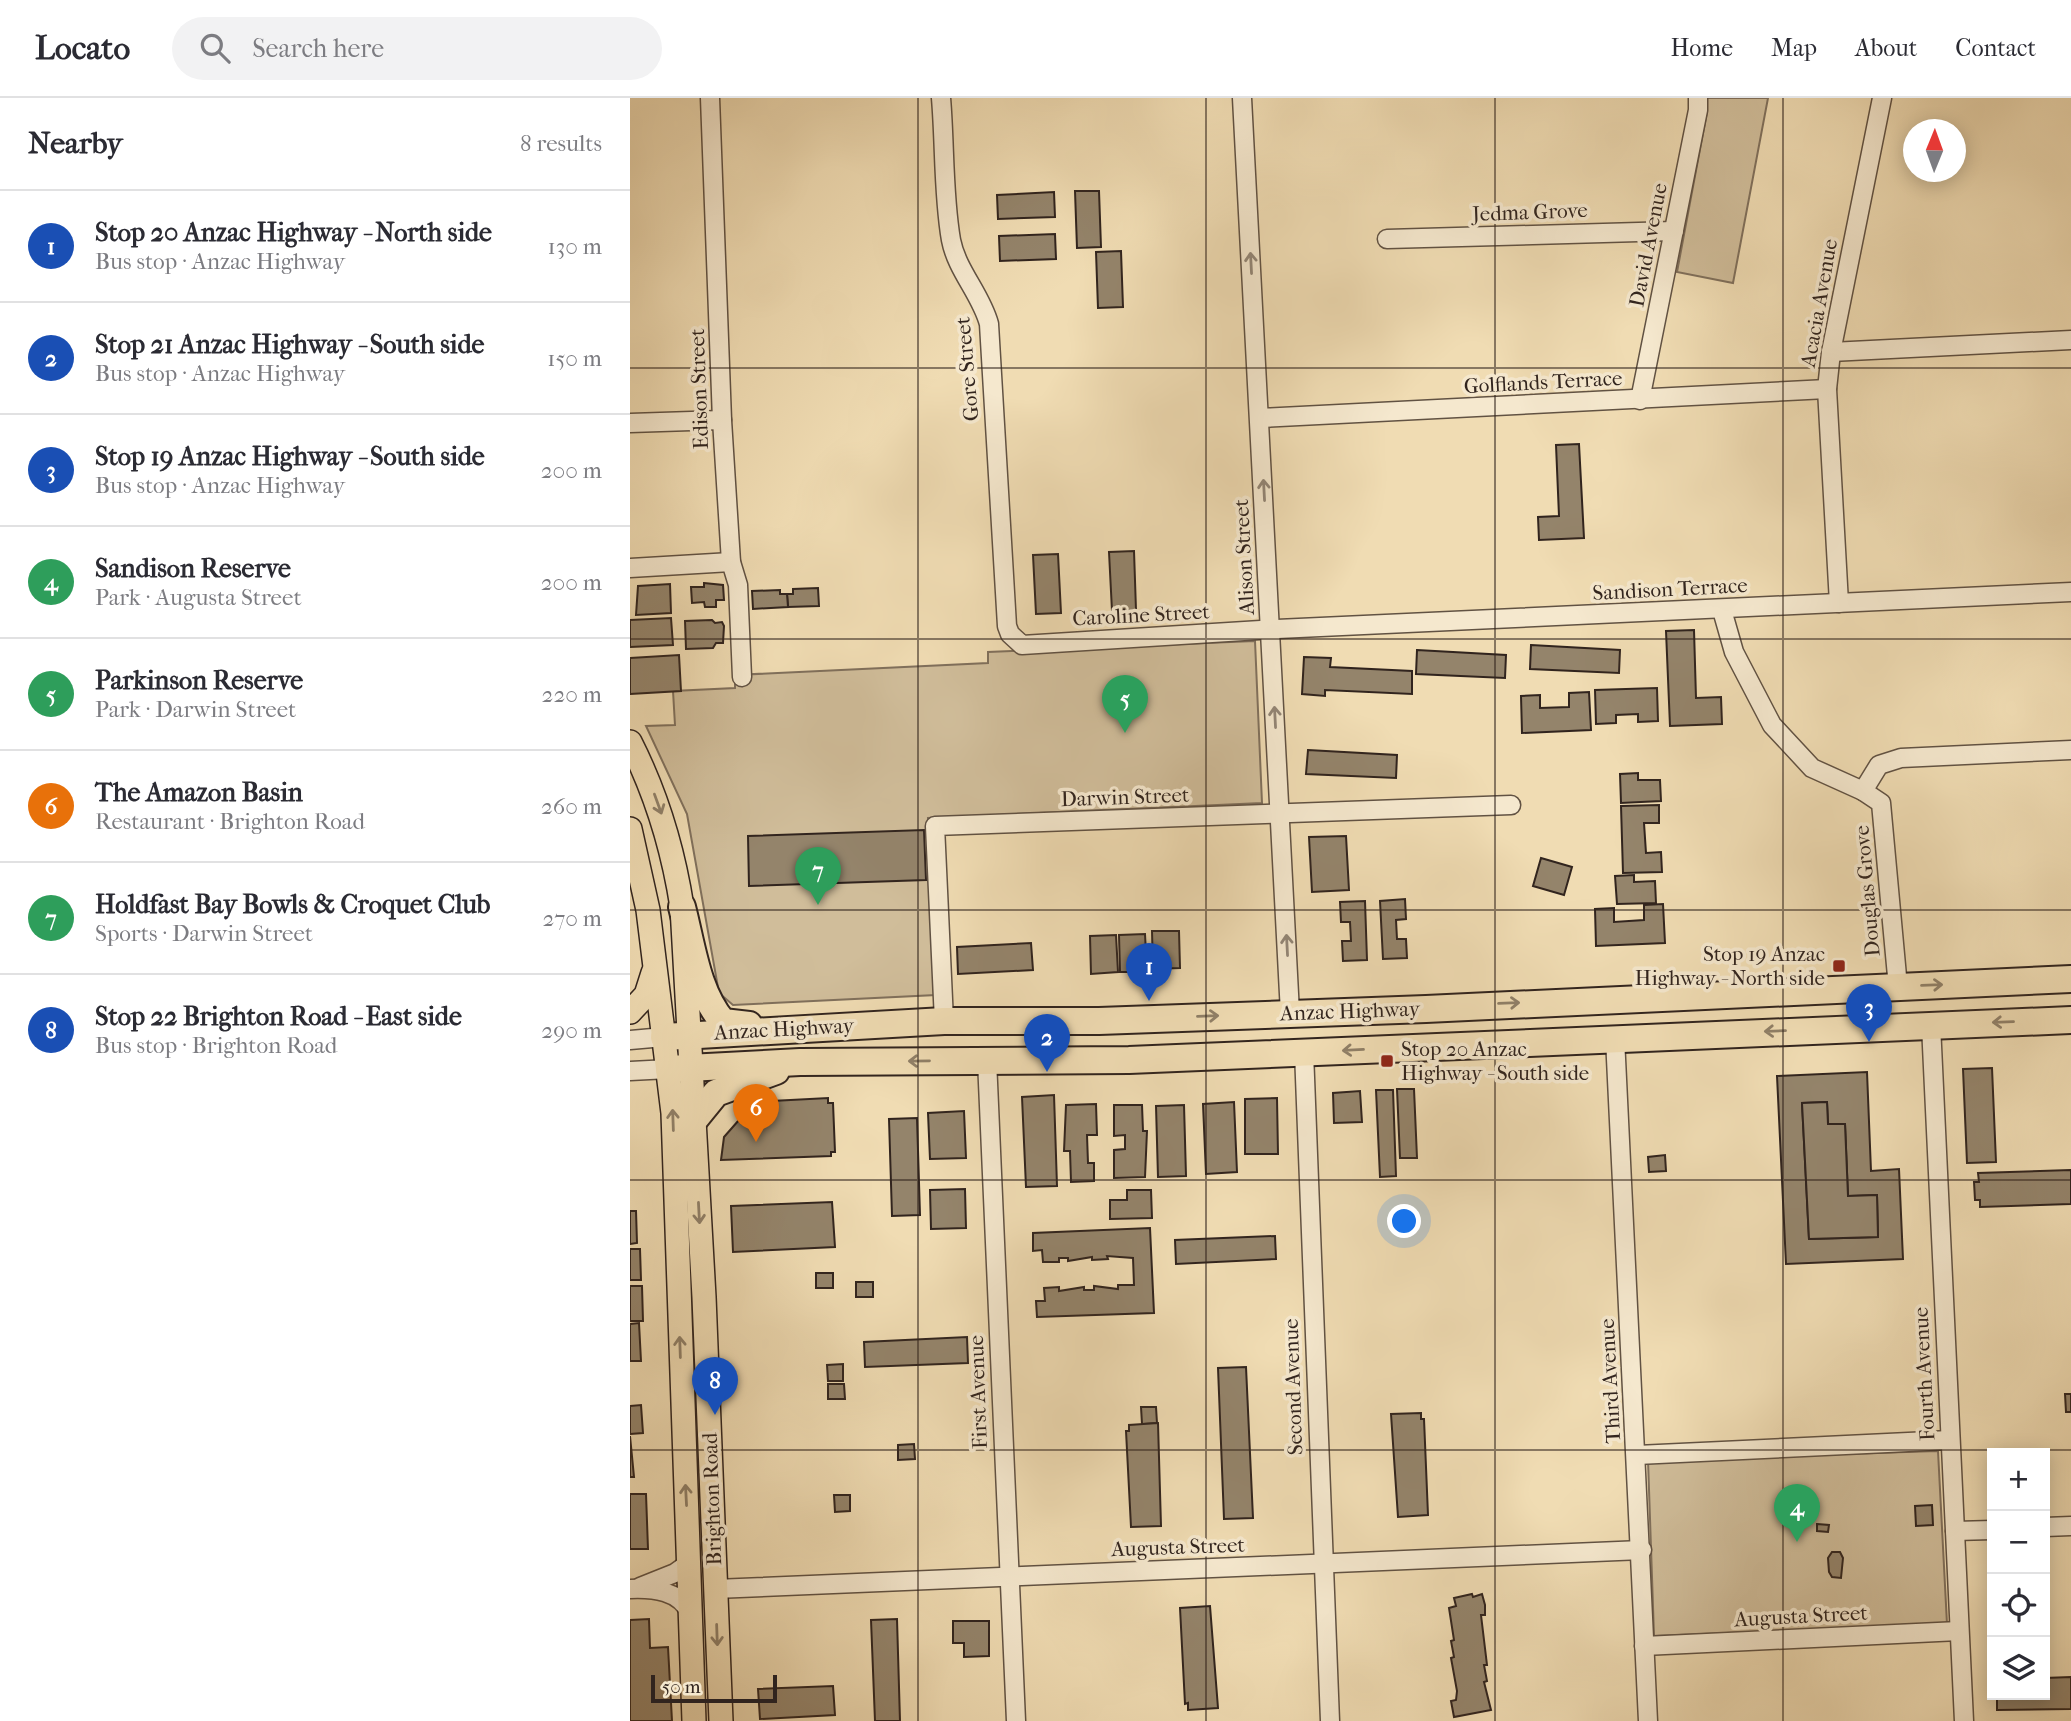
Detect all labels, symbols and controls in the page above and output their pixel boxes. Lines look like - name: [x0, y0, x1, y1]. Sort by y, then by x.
- search box: [172, 17, 662, 80]
- text: Locato: [35, 29, 130, 68]
- icon: search: [196, 29, 234, 67]
- text: Search here: [252, 33, 384, 64]
- text: Home: [1671, 34, 1733, 62]
- text: Map: [1771, 34, 1817, 62]
- text: About: [1855, 34, 1917, 62]
- text: Contact: [1955, 34, 2036, 62]
- north arrow: [1903, 119, 1966, 182]
- text: Nearby: [28, 126, 123, 161]
- text: 8 results: [520, 130, 602, 157]
- street label: David Avenue: [1624, 181, 1672, 309]
- street label: Jedma Grove: [1470, 198, 1588, 226]
- text: Stop 20 Anzac Highway - North side: [95, 217, 492, 248]
- text: 1: [47, 233, 55, 260]
- text: 130 m: [548, 233, 602, 260]
- street label: Acacia Avenue: [1796, 237, 1842, 370]
- text: Bus stop · Anzac Highway: [95, 248, 345, 275]
- one-way arrow: [1245, 252, 1258, 275]
- street label: Gore Street: [950, 315, 984, 422]
- street label: Edison Street: [685, 328, 713, 450]
- text: Stop 21 Anzac Highway - South side: [95, 329, 484, 360]
- text: 2: [45, 345, 57, 372]
- text: 150 m: [547, 345, 602, 372]
- text: Bus stop · Anzac Highway: [95, 360, 345, 387]
- street label: Golflands Terrace: [1463, 366, 1623, 398]
- text: Stop 19 Anzac Highway - South side: [95, 441, 485, 472]
- text: 3: [46, 457, 56, 484]
- text: 200 m: [541, 457, 602, 484]
- text: Bus stop · Anzac Highway: [95, 472, 345, 499]
- one-way arrow: [1257, 479, 1270, 502]
- street label: Alison Street: [1229, 498, 1259, 617]
- text: Sandison Reserve: [95, 553, 291, 584]
- text: 4: [44, 569, 58, 596]
- text: 200 m: [541, 569, 602, 596]
- street label: Sandison Terrace: [1592, 573, 1748, 605]
- text: Park · Augusta Street: [95, 584, 302, 611]
- street label: Caroline Street: [1072, 599, 1211, 631]
- text: Parkinson Reserve: [95, 665, 303, 696]
- pin: 5: [1102, 675, 1148, 733]
- text: 5: [46, 681, 56, 708]
- text: 220 m: [542, 681, 602, 708]
- text: Park · Darwin Street: [95, 696, 296, 723]
- one-way arrow: [1268, 706, 1281, 729]
- text: The Amazon Basin: [95, 777, 303, 808]
- street label: Darwin Street: [1060, 783, 1190, 811]
- text: 6: [45, 793, 57, 820]
- text: 260 m: [541, 793, 602, 820]
- one-way arrow: [653, 793, 665, 814]
- text: Restaurant · Brighton Road: [95, 808, 365, 835]
- street label: Douglas Grove: [1849, 824, 1885, 958]
- pin: 7: [795, 847, 841, 905]
- text: Holdfast Bay Bowls & Croquet Club: [95, 889, 490, 920]
- text: 7: [45, 905, 57, 932]
- text: 270 m: [542, 905, 602, 932]
- text: Sports · Darwin Street: [95, 920, 313, 947]
- one-way arrow: [1280, 933, 1293, 956]
- place label: Stop 19 Anzac Highway - North side: [1635, 942, 1825, 990]
- pin: 1: [1126, 943, 1172, 1001]
- marker: Stop 19 Anzac Highway - North side: [1831, 958, 1847, 974]
- one-way arrow: [1920, 979, 1943, 992]
- pin: 3: [1846, 984, 1892, 1042]
- street label: Anzac Highway: [1279, 997, 1421, 1025]
- one-way arrow: [1497, 997, 1520, 1010]
- text: Stop 22 Brighton Road - East side: [95, 1001, 462, 1032]
- one-way arrow: [1197, 1010, 1220, 1023]
- street label: Anzac Highway: [713, 1013, 855, 1045]
- pin: 2: [1024, 1014, 1070, 1072]
- one-way arrow: [1992, 1015, 2015, 1029]
- text: 8: [45, 1017, 57, 1044]
- text: 290 m: [541, 1017, 602, 1044]
- one-way arrow: [1764, 1025, 1787, 1038]
- text: Bus stop · Brighton Road: [95, 1032, 337, 1059]
- place label: Stop 20 Anzac Highway - South side: [1401, 1037, 1589, 1085]
- one-way arrow: [1342, 1043, 1365, 1056]
- marker: Stop 20 Anzac Highway - South side: [1379, 1053, 1395, 1069]
- one-way arrow: [908, 1054, 931, 1068]
- pin: 6: [733, 1084, 779, 1142]
- one-way arrow: [667, 1109, 680, 1132]
- one-way arrow: [692, 1201, 705, 1224]
- your location: [1387, 1204, 1421, 1238]
- street label: Fourth Avenue: [1909, 1306, 1939, 1442]
- street label: Second Avenue: [1279, 1318, 1307, 1456]
- street label: Third Avenue: [1595, 1318, 1625, 1444]
- street label: First Avenue: [964, 1335, 992, 1449]
- one-way arrow: [673, 1336, 687, 1359]
- pin: 8: [692, 1357, 738, 1415]
- street label: Brighton Road: [698, 1432, 726, 1566]
- map controls: [1987, 1448, 2050, 1700]
- button: +: [1987, 1448, 2050, 1511]
- one-way arrow: [679, 1483, 692, 1506]
- pin: 4: [1774, 1484, 1820, 1542]
- button: −: [1987, 1511, 2050, 1574]
- street label: Augusta Street: [1110, 1533, 1246, 1561]
- button: locate: [1987, 1574, 2050, 1637]
- street label: Augusta Street: [1733, 1600, 1869, 1632]
- one-way arrow: [711, 1623, 724, 1646]
- button: layers: [1987, 1637, 2050, 1700]
- scale bar: [651, 1672, 777, 1704]
- text: 50 m: [662, 1676, 701, 1698]

